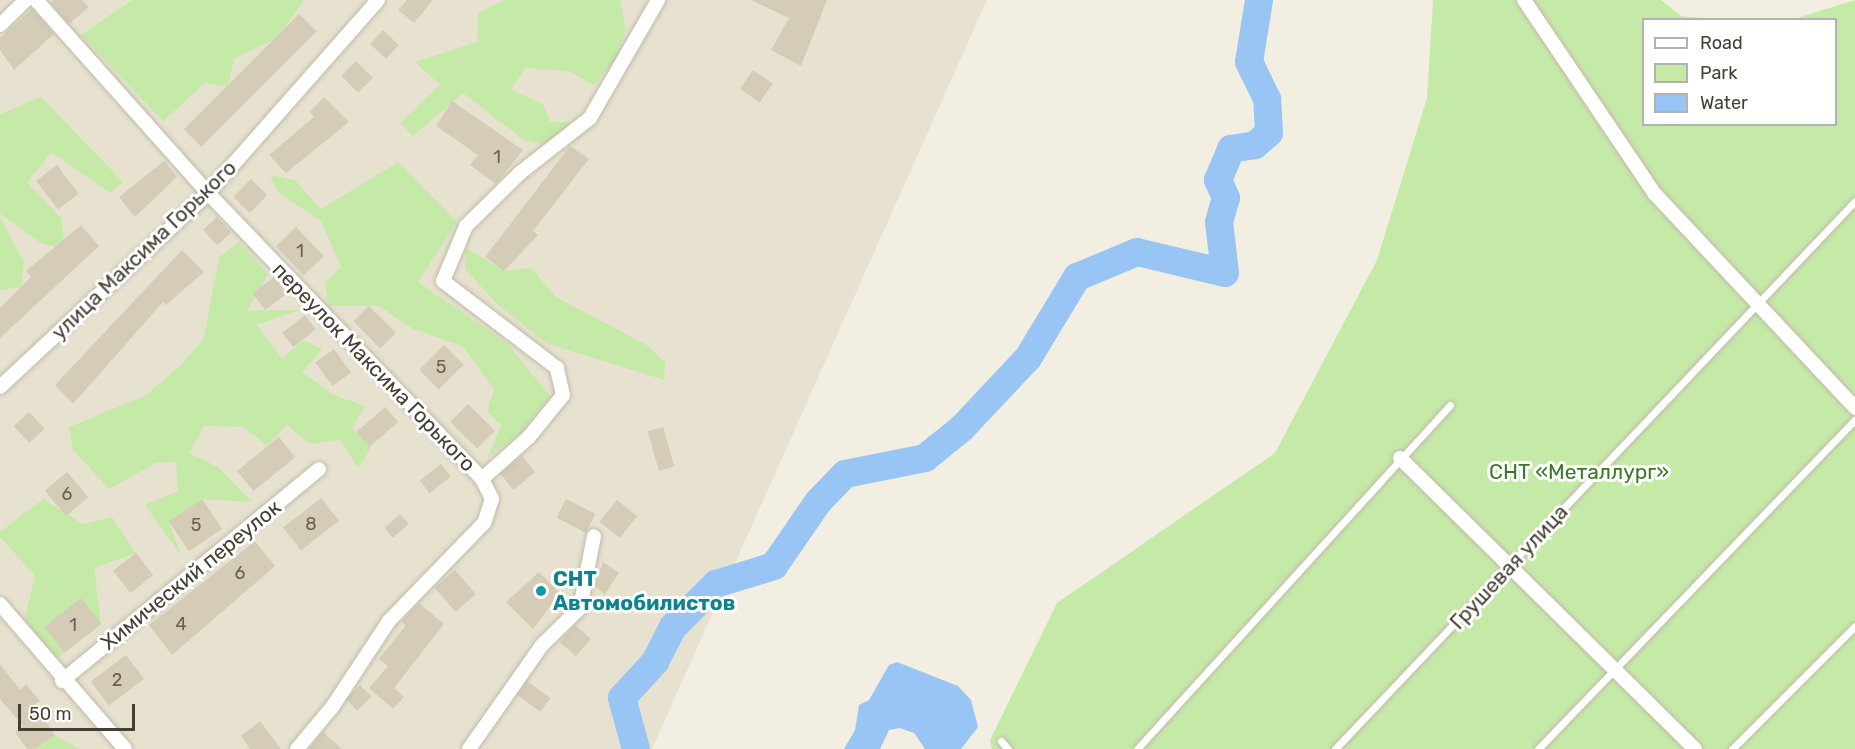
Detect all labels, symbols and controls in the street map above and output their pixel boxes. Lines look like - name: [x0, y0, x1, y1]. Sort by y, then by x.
- legend: [1642, 18, 1837, 126]
- text: Road: [1700, 32, 1743, 54]
- text: Park: [1700, 62, 1737, 84]
- text: Water: [1700, 92, 1748, 114]
- house number: 1: [493, 146, 501, 168]
- street label: улица Максима Горького: [46, 155, 242, 345]
- house number: 1: [296, 240, 304, 262]
- street label: переулок Максима Горького: [267, 257, 481, 477]
- house number: 5: [436, 356, 446, 378]
- park label: СНТ «Металлург»: [1489, 459, 1669, 485]
- house number: 6: [62, 483, 72, 505]
- street label: Химический переулок: [96, 495, 286, 655]
- street label: Грушевая улица: [1445, 499, 1573, 635]
- house number: 8: [305, 513, 317, 535]
- house number: 5: [191, 514, 201, 536]
- house number: 6: [235, 562, 245, 584]
- place label: СНТ Автомобилистов: [553, 566, 735, 616]
- marker: СНТ Автомобилистов: [534, 584, 548, 598]
- house number: 4: [175, 613, 187, 635]
- house number: 1: [69, 614, 77, 636]
- house number: 2: [112, 669, 122, 691]
- scale bar: [21, 692, 138, 730]
- text: 50 m: [29, 703, 72, 725]

